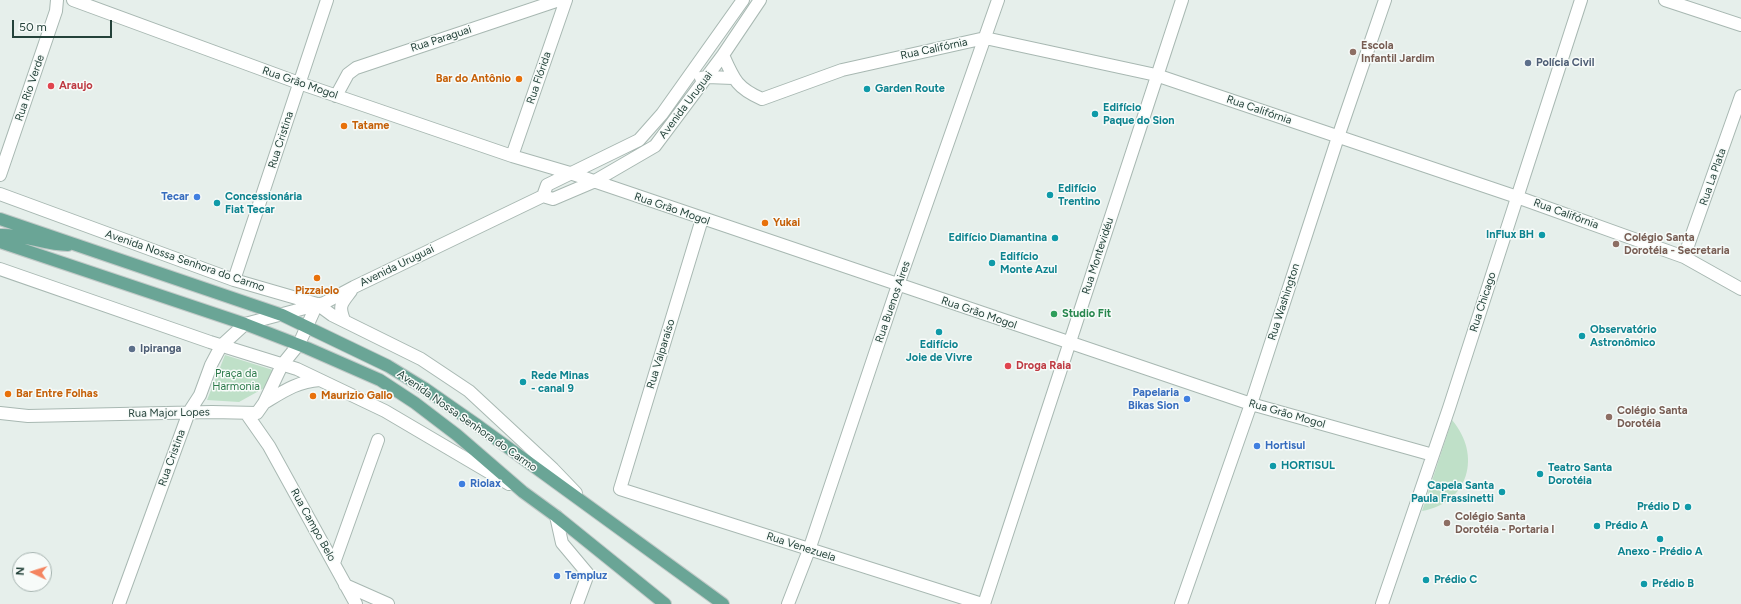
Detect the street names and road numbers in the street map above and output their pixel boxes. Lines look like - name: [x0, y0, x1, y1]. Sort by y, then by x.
- street label: Rua Paraguai: [409, 23, 473, 55]
- street label: Rua Califórnia: [899, 35, 969, 63]
- street label: Rua Flórida: [524, 50, 554, 106]
- street label: Rua Rio Verde: [12, 53, 48, 123]
- street label: Rua Grão Mogol: [260, 64, 340, 102]
- street label: Avenida Uruguai: [656, 69, 716, 141]
- street label: Rua Califórnia: [1225, 93, 1293, 127]
- street label: Rua Cristina: [266, 110, 296, 170]
- street label: Rua La Plata: [1697, 147, 1729, 207]
- street label: Rua Grão Mogol: [632, 190, 712, 228]
- street label: Rua Califórnia: [1532, 196, 1600, 232]
- street label: Rua Montevidéu: [1079, 216, 1117, 296]
- street label: Avenida Nossa Senhora do Carmo: [103, 227, 267, 295]
- street label: Avenida Uruguai: [358, 242, 436, 290]
- street label: Rua Buenos Aires: [873, 259, 913, 345]
- street label: Rua Washington: [1265, 262, 1303, 342]
- street label: Rua Chicago: [1467, 270, 1499, 334]
- street label: Rua Grão Mogol: [939, 294, 1019, 332]
- street label: Rua Valparaíso: [644, 318, 678, 390]
- street label: Avenida Nossa Senhora do Carmo: [394, 367, 540, 475]
- street label: Rua Grão Mogol: [1247, 397, 1327, 431]
- street label: Rua Major Lopes: [128, 406, 210, 420]
- street label: Rua Cristina: [156, 428, 188, 488]
- street label: Rua Campo Belo: [288, 486, 338, 564]
- street label: Rua Venezuela: [765, 530, 837, 564]

